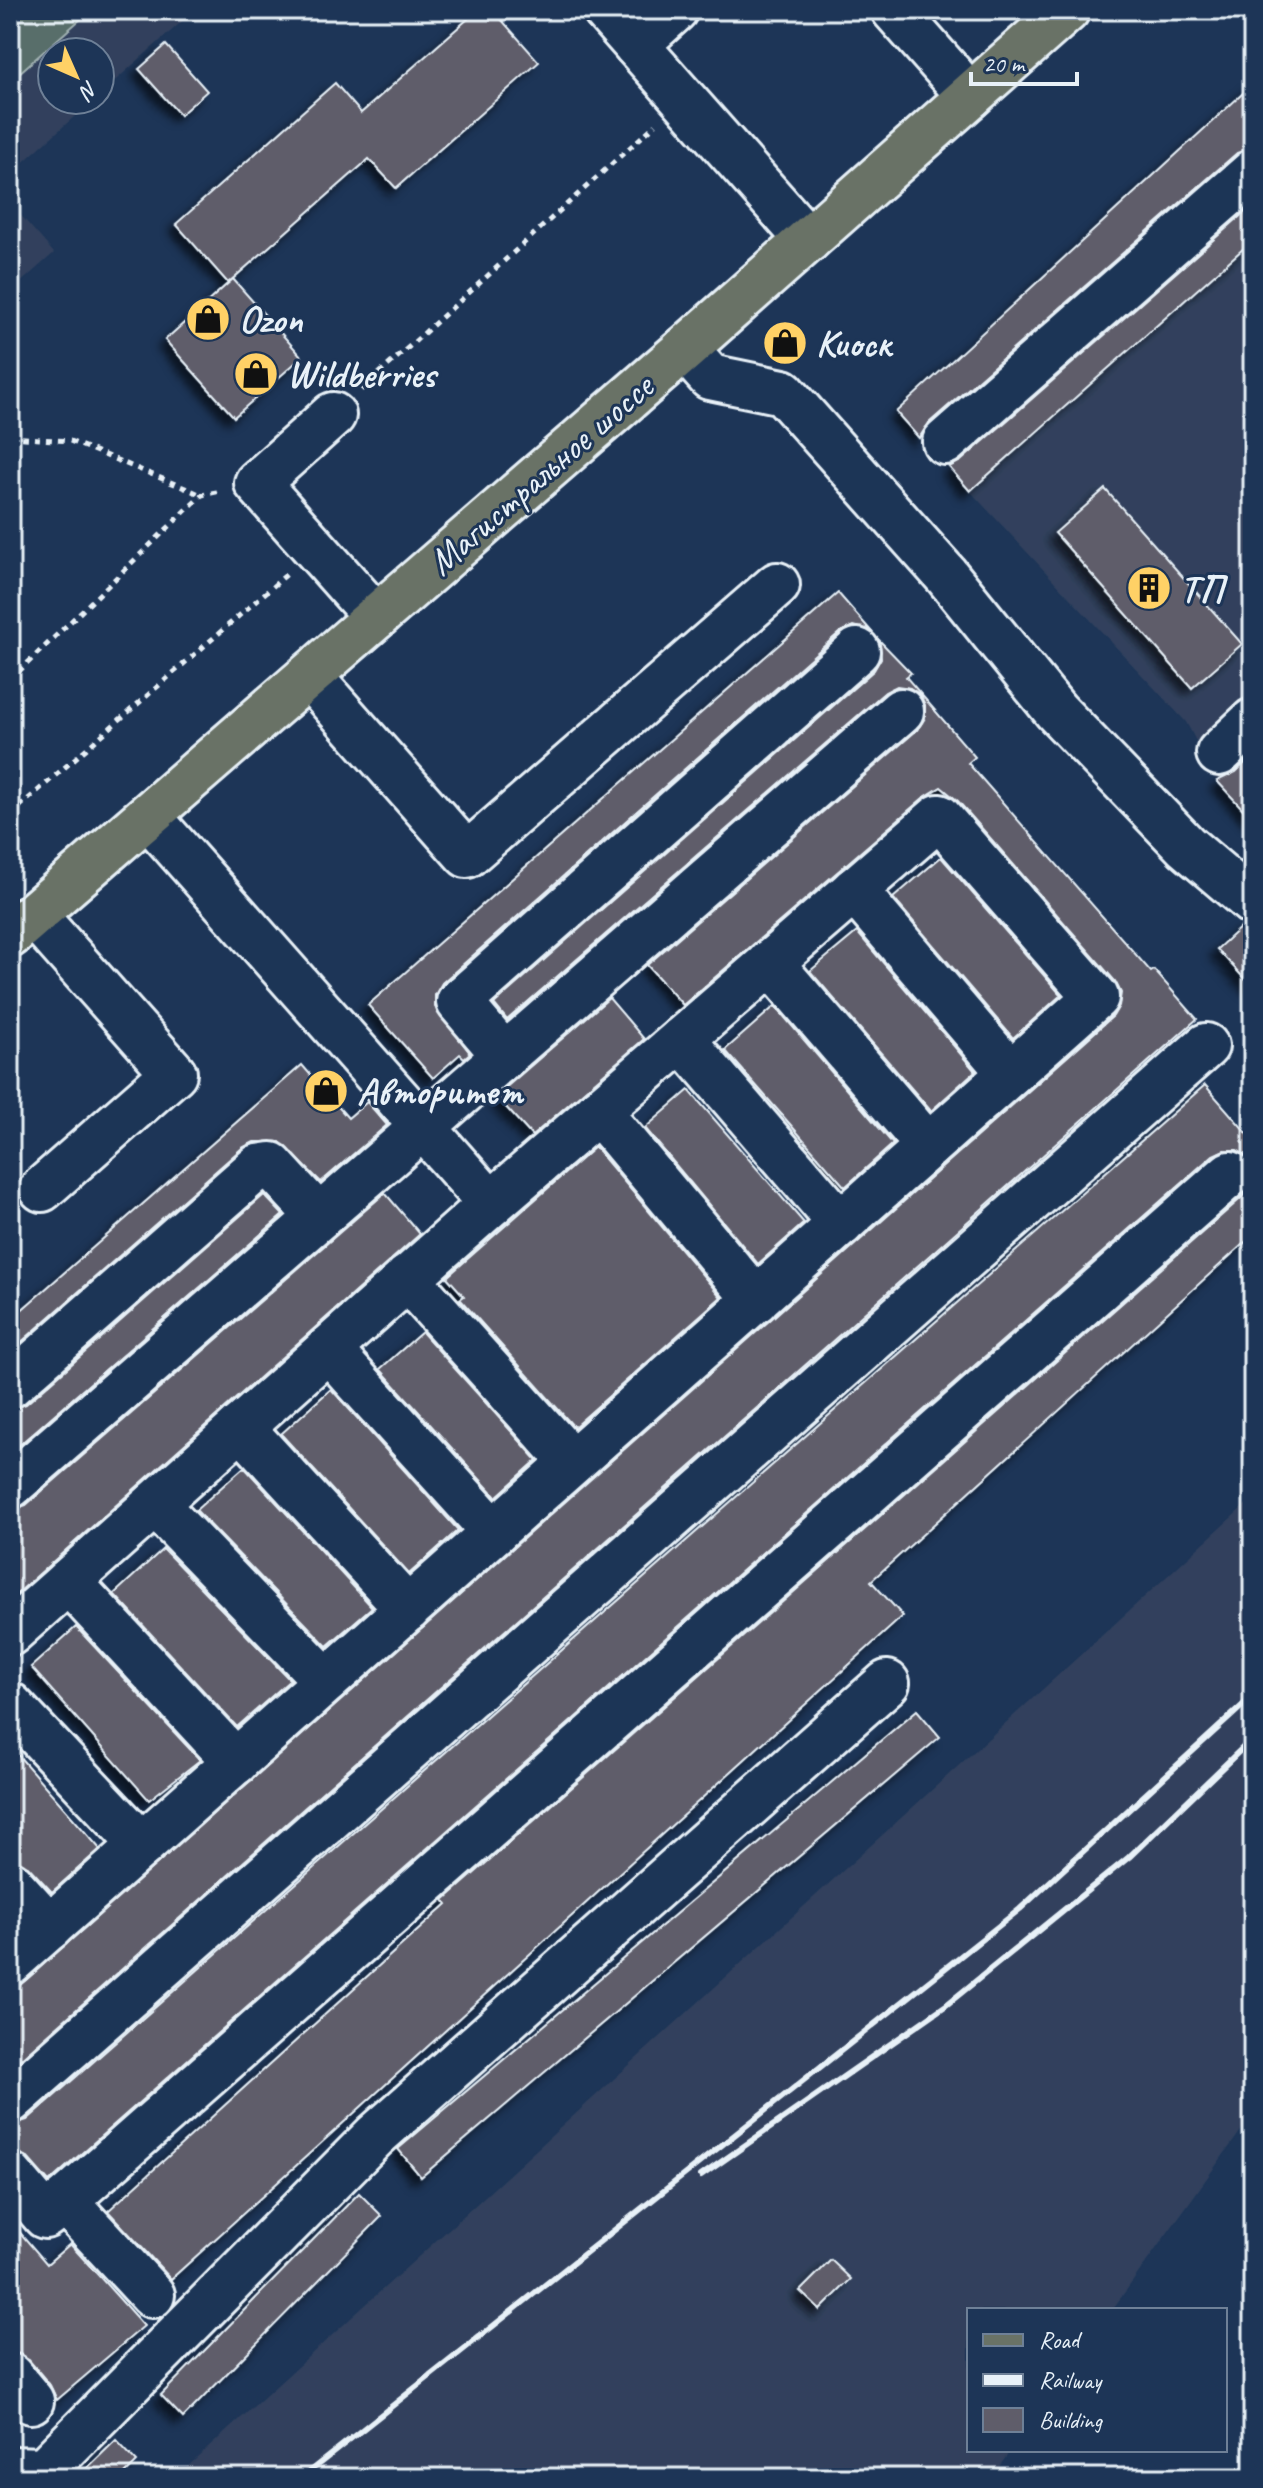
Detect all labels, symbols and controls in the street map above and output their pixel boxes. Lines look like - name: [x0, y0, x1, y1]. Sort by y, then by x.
- north arrow: [36, 36, 116, 116]
- scale bar: [971, 36, 1077, 86]
- text: 20 m: [983, 49, 1026, 79]
- text: N: [72, 75, 104, 107]
- shop icon: Ozon: [184, 295, 232, 343]
- place label: Ozon: [239, 296, 304, 343]
- shop icon: Киоск: [761, 319, 809, 367]
- place label: Киоск: [816, 320, 894, 367]
- shop icon: Wildberries: [232, 350, 280, 398]
- place label: Wildberries: [287, 351, 439, 398]
- street label: Магистральное шоссе: [418, 362, 665, 585]
- building icon: ТП: [1125, 564, 1173, 612]
- place label: ТП: [1180, 565, 1228, 612]
- shop icon: Авторитет: [302, 1067, 350, 1115]
- place label: Авторитет: [357, 1068, 525, 1115]
- legend: [967, 2308, 1227, 2452]
- text: Road: [1039, 2325, 1083, 2355]
- text: Railway: [1039, 2365, 1103, 2395]
- text: Building: [1039, 2405, 1104, 2435]

